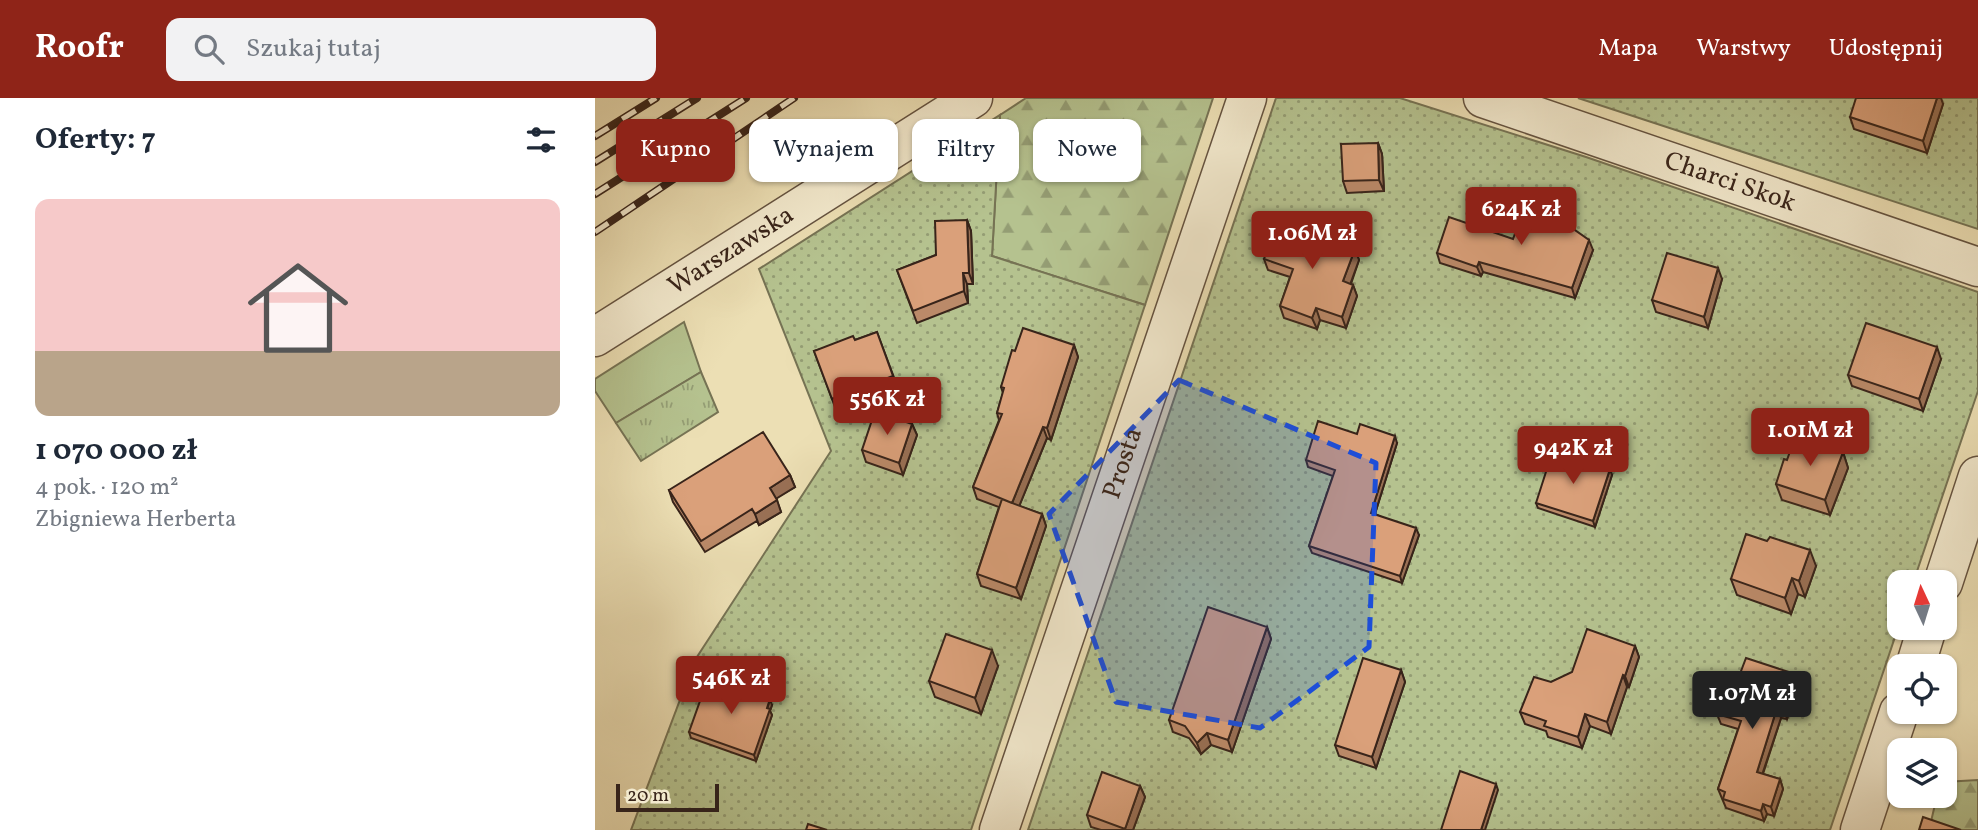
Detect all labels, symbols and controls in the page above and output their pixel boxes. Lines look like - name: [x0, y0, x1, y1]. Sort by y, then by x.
- search box: [166, 18, 656, 81]
- text: Roofr: [35, 26, 124, 72]
- icon: search: [190, 30, 228, 68]
- text: Szukaj tutaj: [246, 31, 381, 67]
- text: Mapa: [1598, 32, 1658, 66]
- text: Warstwy: [1696, 32, 1791, 66]
- text: Udostępnij: [1829, 32, 1943, 66]
- text: Oferty: 7: [35, 119, 156, 161]
- chip: Kupno: [616, 119, 735, 182]
- chip: Wynajem: [749, 119, 898, 182]
- chip: Filtry: [912, 119, 1019, 182]
- chip: Nowe: [1033, 119, 1141, 182]
- icon: filters: [522, 121, 560, 159]
- street label: Charci Skok: [1659, 143, 1801, 221]
- pin: 624K zł: [1456, 188, 1586, 247]
- text: 624K zł: [1482, 194, 1561, 226]
- street label: Warszawska: [661, 198, 801, 304]
- pin: 1.06M zł: [1240, 212, 1384, 271]
- text: 1.06M zł: [1267, 218, 1357, 250]
- icon: home: [235, 245, 361, 371]
- pin: 556K zł: [822, 378, 952, 437]
- text: 556K zł: [849, 384, 925, 416]
- pin: 1.01M zł: [1738, 408, 1882, 468]
- text: 1.01M zł: [1767, 415, 1853, 447]
- street label: Prosta: [1094, 423, 1152, 504]
- pin: 942K zł: [1508, 426, 1638, 486]
- text: 1 070 000 zł: [35, 430, 197, 472]
- text: 942K zł: [1533, 433, 1613, 465]
- text: 4 pok. · 120 m²: [35, 472, 179, 504]
- text: Zbigniewa Herberta: [35, 504, 236, 536]
- north arrow: [1887, 570, 1957, 640]
- map controls: [1887, 570, 1957, 808]
- button: locate: [1887, 654, 1957, 724]
- pin: 546K zł: [666, 656, 796, 716]
- text: 546K zł: [692, 663, 770, 695]
- pin: 1.07M zł: [1680, 672, 1824, 731]
- text: 1.07M zł: [1708, 678, 1796, 710]
- button: layers: [1887, 738, 1957, 808]
- scale bar: [616, 781, 719, 813]
- text: 20 m: [627, 783, 669, 809]

